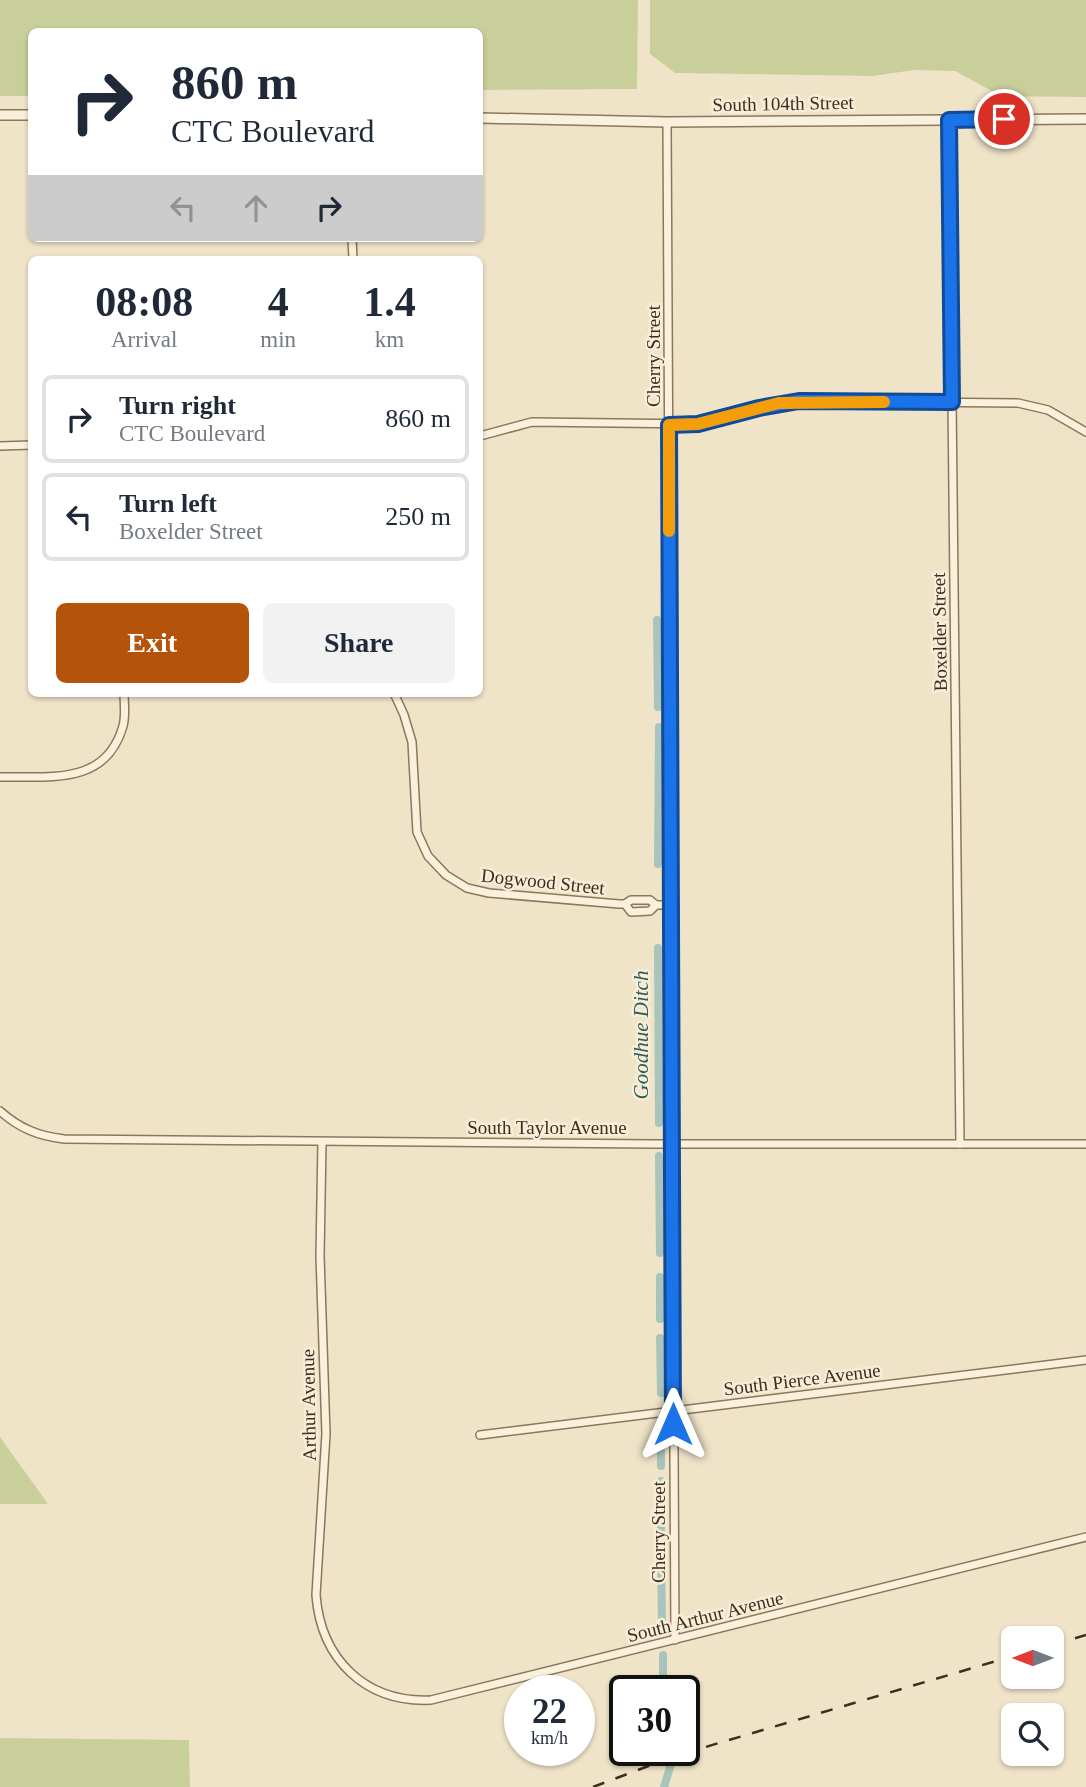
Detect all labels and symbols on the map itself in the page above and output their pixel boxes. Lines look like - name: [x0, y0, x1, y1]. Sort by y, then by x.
- pin: [974, 89, 1034, 149]
- street label: South 104th Street: [712, 92, 855, 115]
- street label: Cherry Street: [643, 304, 664, 407]
- street label: Boxelder Street: [928, 572, 951, 692]
- street label: Dogwood Street: [480, 865, 606, 898]
- water label: Goodhue Ditch: [629, 971, 653, 1099]
- street label: South Taylor Avenue: [467, 1117, 627, 1138]
- street label: Arthur Avenue: [297, 1349, 320, 1461]
- street label: South Pierce Avenue: [722, 1359, 882, 1400]
- position arrow: [636, 1387, 710, 1461]
- street label: Cherry Street: [648, 1480, 669, 1583]
- street label: South Arthur Avenue: [625, 1587, 785, 1646]
- north arrow: [1001, 1626, 1064, 1689]
- speed limit sign: 30: [609, 1675, 700, 1766]

